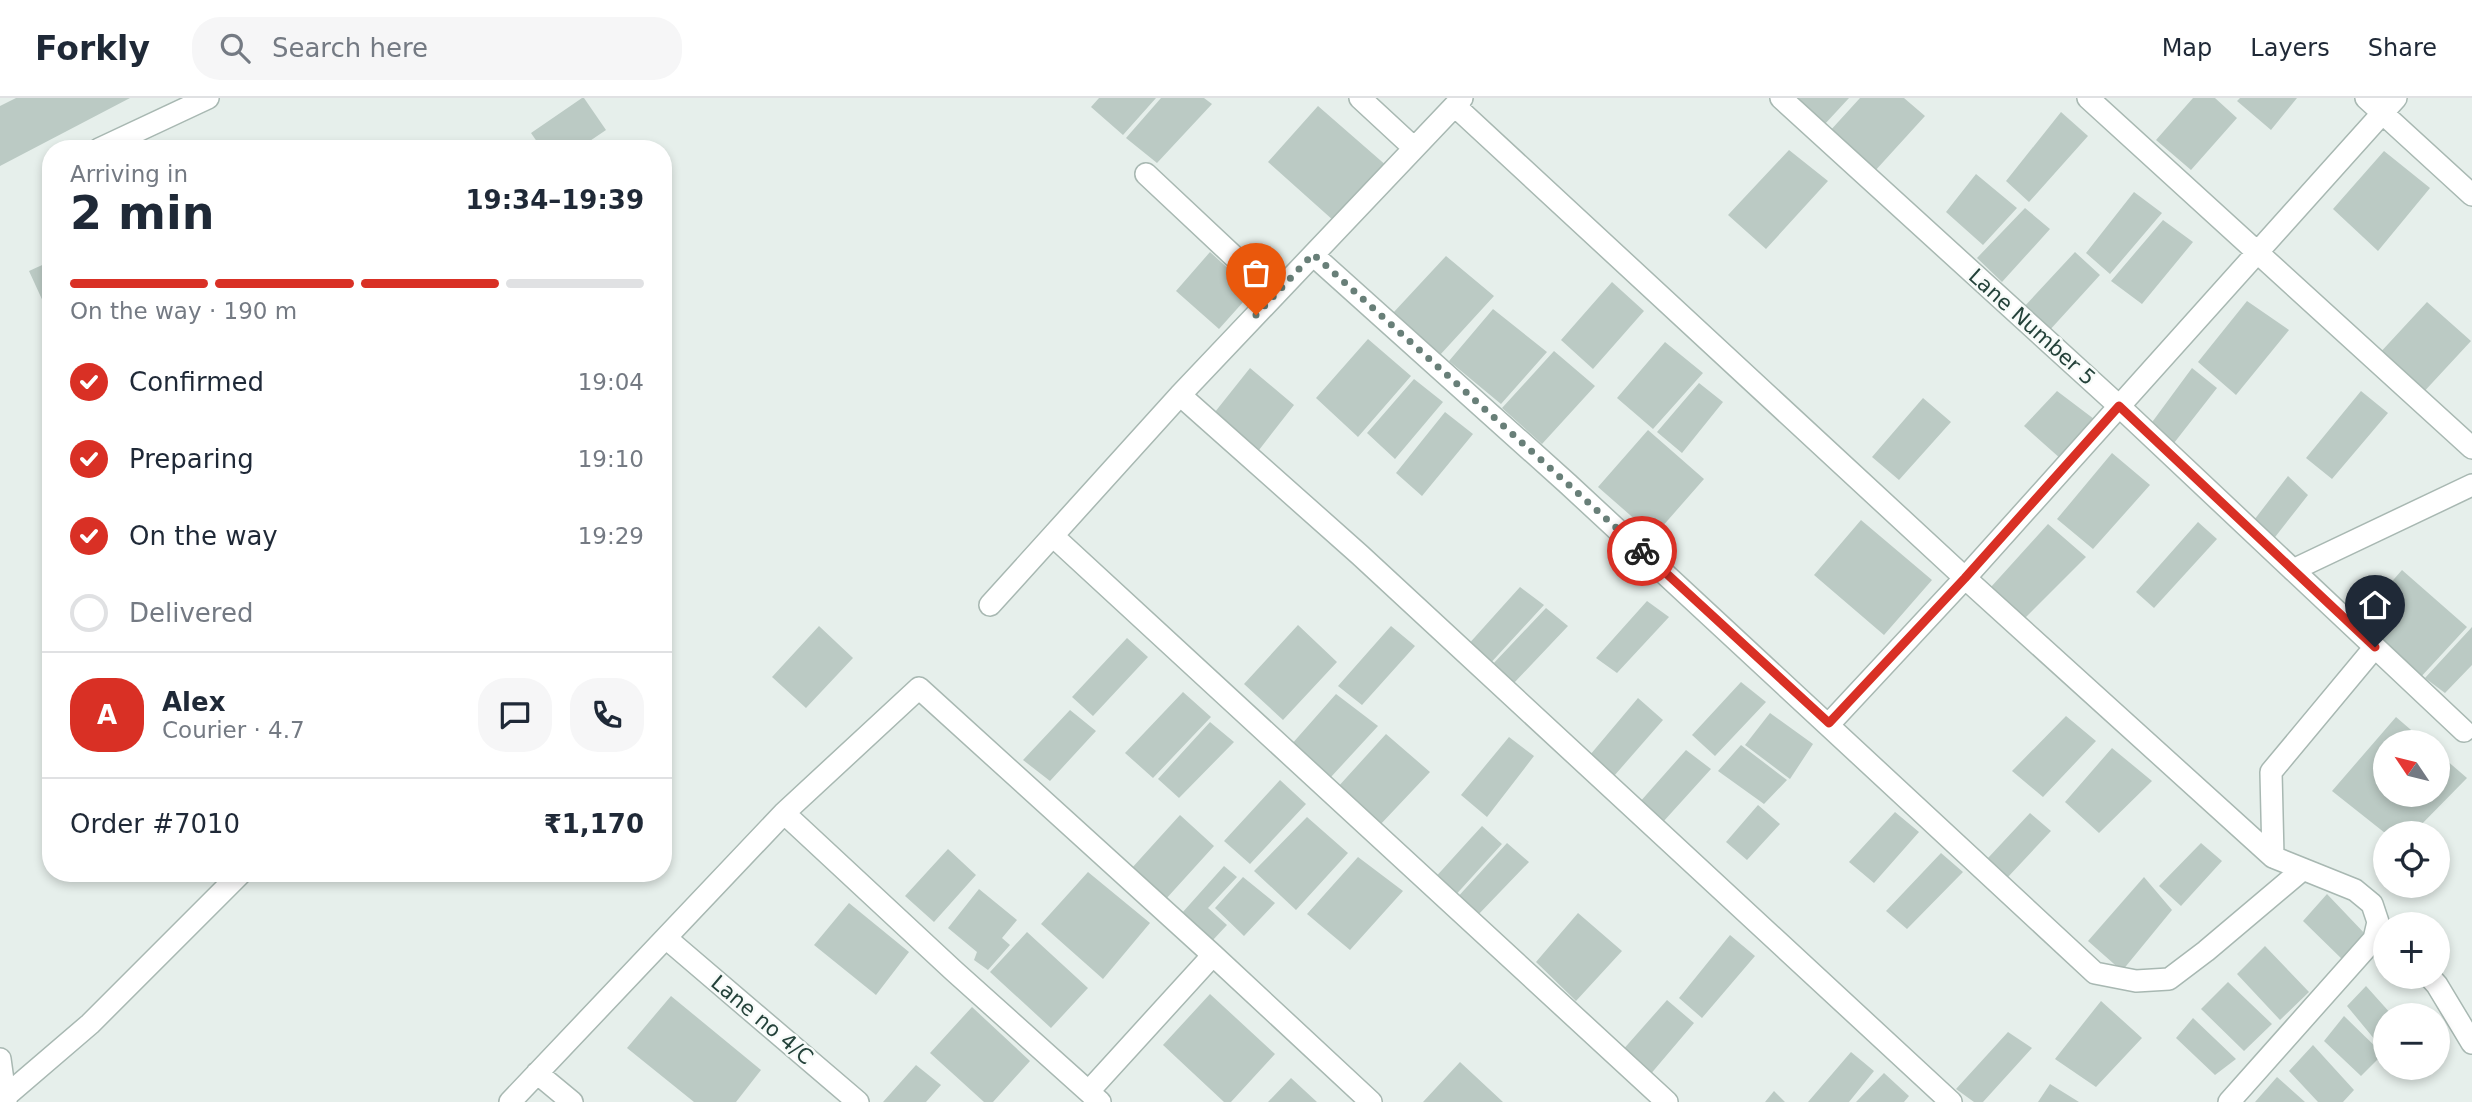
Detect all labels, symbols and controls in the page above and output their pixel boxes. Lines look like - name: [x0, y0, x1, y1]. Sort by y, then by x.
- search box: [192, 17, 682, 80]
- text: Forkly: [35, 29, 150, 68]
- icon: search: [216, 29, 254, 67]
- text: Search here: [272, 33, 428, 63]
- text: Map: [2162, 34, 2212, 62]
- text: Layers: [2250, 34, 2330, 62]
- text: Share: [2368, 34, 2437, 62]
- text: Arriving in: [70, 161, 188, 187]
- text: 19:34–19:39: [465, 185, 644, 215]
- text: 2 min: [70, 186, 214, 240]
- pin: [1226, 243, 1286, 315]
- icon: bag: [1237, 254, 1275, 292]
- street label: Lane Number 5: [1964, 264, 2100, 390]
- text: On the way · 190 m: [70, 298, 297, 324]
- icon: check: [70, 363, 108, 401]
- text: Confirmed: [129, 367, 264, 397]
- text: 19:04: [578, 369, 644, 395]
- icon: check: [70, 440, 108, 478]
- text: Preparing: [129, 444, 254, 474]
- text: 19:10: [578, 446, 644, 472]
- courier: [1607, 516, 1677, 586]
- icon: check: [70, 517, 108, 555]
- text: On the way: [129, 521, 278, 551]
- text: 19:29: [578, 523, 644, 549]
- icon: bike: [1623, 532, 1661, 570]
- pin: [2345, 575, 2405, 647]
- icon: home: [2356, 586, 2394, 624]
- text: Delivered: [129, 598, 253, 628]
- button: chat: [478, 678, 552, 752]
- button: phone: [570, 678, 644, 752]
- text: Alex: [162, 687, 225, 717]
- text: A: [97, 700, 117, 730]
- text: Courier · 4.7: [162, 717, 305, 743]
- north arrow: [2373, 730, 2450, 807]
- map controls: [2373, 730, 2450, 1080]
- text: Order #7010: [70, 809, 240, 839]
- text: ₹1,170: [544, 809, 644, 839]
- button: locate: [2373, 821, 2450, 898]
- button: +: [2373, 912, 2450, 989]
- street label: Lane no 4/C: [706, 971, 818, 1069]
- button: −: [2373, 1003, 2450, 1080]

